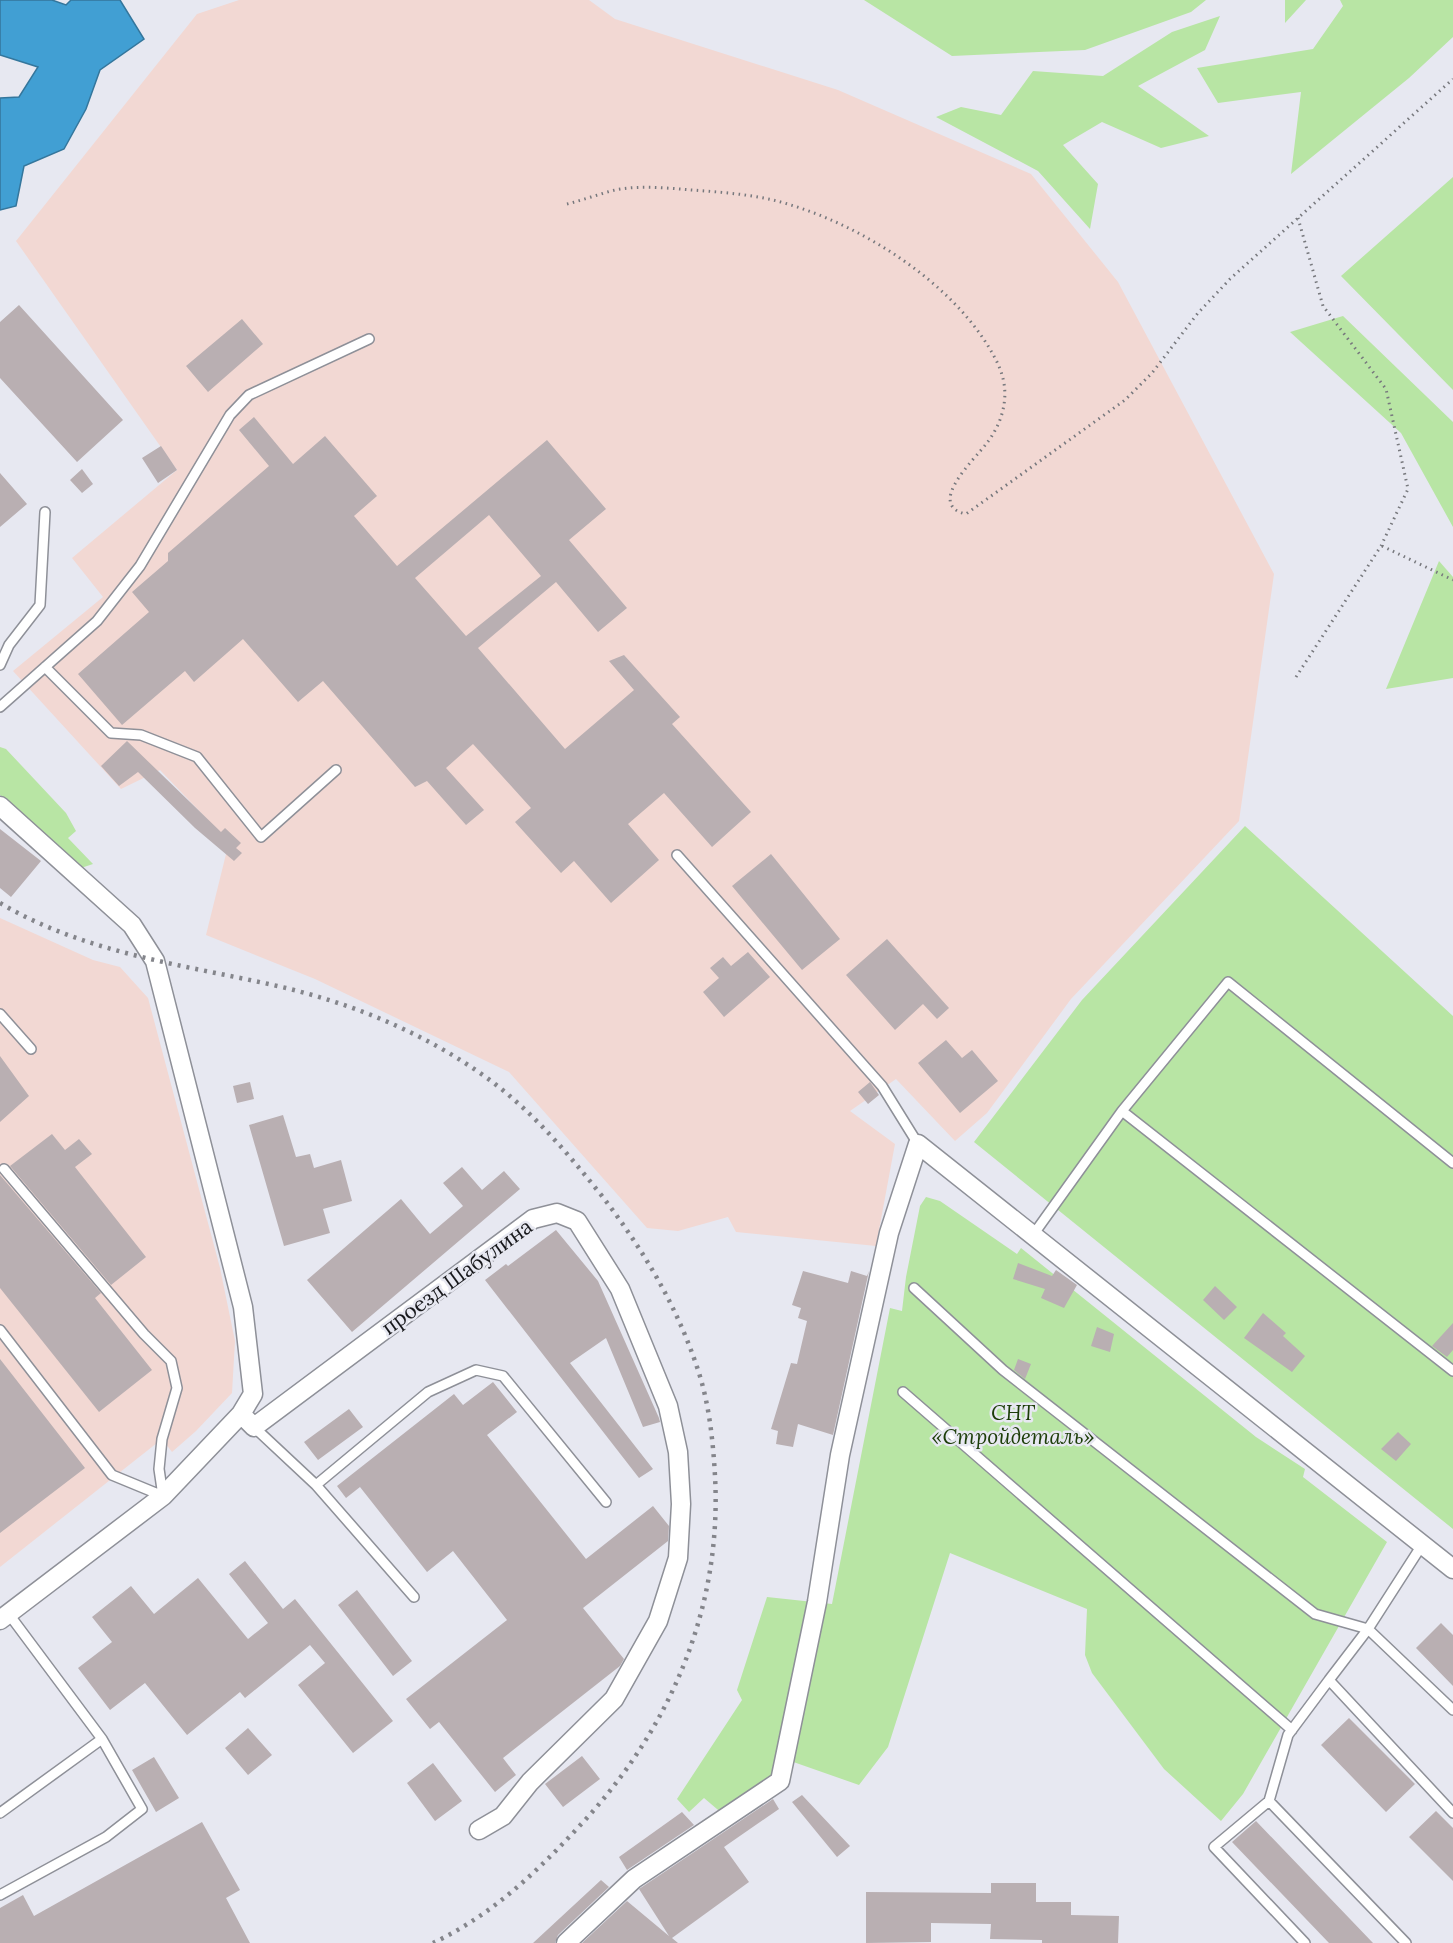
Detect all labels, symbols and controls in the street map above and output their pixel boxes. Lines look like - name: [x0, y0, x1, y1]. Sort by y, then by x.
- street label: проезд Шабулина: [376, 1213, 538, 1341]
- park label: СНТ «Стройдеталь»: [932, 1399, 1094, 1450]

